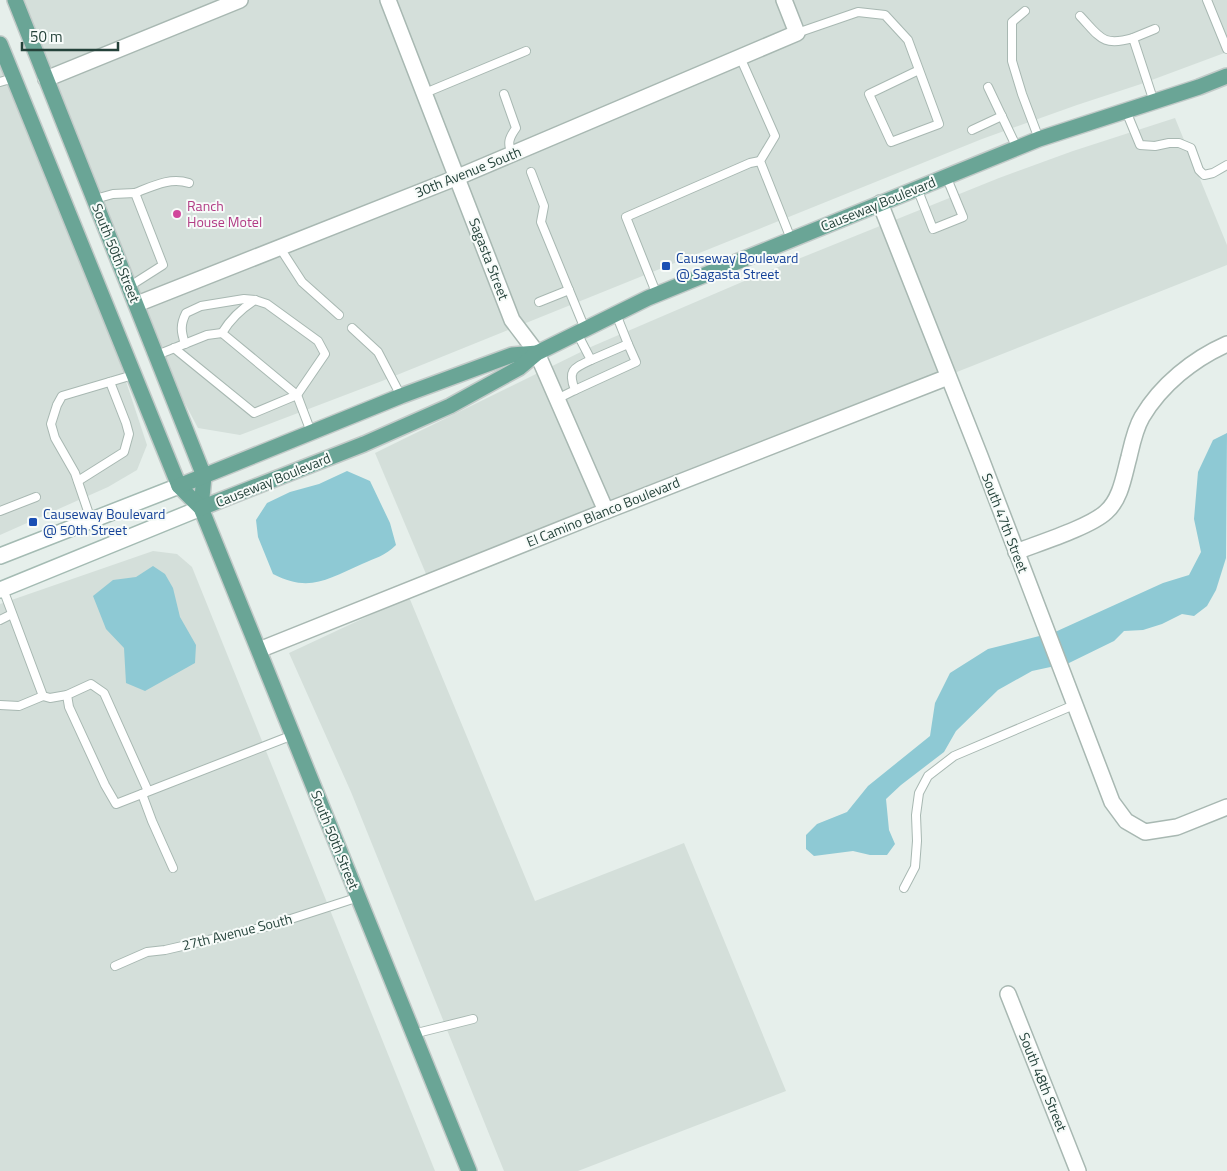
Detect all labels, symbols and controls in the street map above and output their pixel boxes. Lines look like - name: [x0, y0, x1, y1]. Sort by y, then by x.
- scale bar: [22, 20, 119, 52]
- text: 50 m: [30, 25, 63, 48]
- street label: 30th Avenue South: [412, 141, 524, 202]
- street label: Causeway Boulevard: [817, 171, 938, 236]
- place label: Ranch House Motel: [187, 195, 262, 232]
- street label: South 50th Street: [87, 200, 146, 306]
- marker: Ranch House Motel: [171, 208, 183, 220]
- street label: Sagasta Street: [464, 215, 515, 303]
- place label: Causeway Boulevard @ Sagasta Street: [676, 247, 798, 284]
- marker: Causeway Boulevard @ Sagasta Street: [660, 260, 672, 272]
- street label: Causeway Boulevard: [212, 447, 333, 512]
- street label: South 47th Street: [977, 470, 1034, 576]
- street label: El Camino Blanco Boulevard: [523, 471, 683, 552]
- place label: Causeway Boulevard @ 50th Street: [43, 503, 165, 540]
- marker: Causeway Boulevard @ 50th Street: [27, 516, 39, 528]
- street label: South 50th Street: [306, 787, 365, 893]
- street label: 27th Avenue South: [180, 908, 294, 955]
- street label: South 48th Street: [1014, 1029, 1073, 1135]

